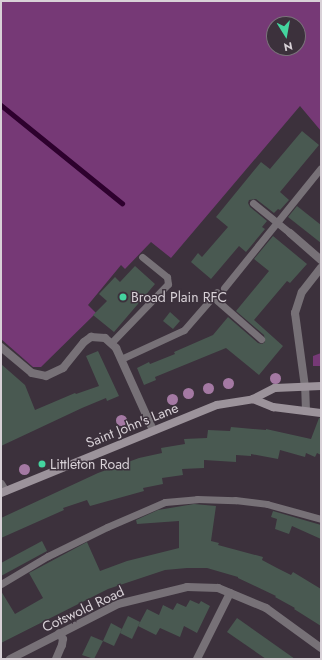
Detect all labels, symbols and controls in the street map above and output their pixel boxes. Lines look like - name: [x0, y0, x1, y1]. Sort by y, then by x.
- north arrow: [266, 16, 306, 56]
- text: N: [282, 38, 294, 55]
- place label: Broad Plain RFC: [131, 289, 227, 305]
- marker: Broad Plain RFC: [118, 292, 128, 302]
- street label: Saint John's Lane: [83, 399, 181, 451]
- place label: Littleton Road: [50, 456, 130, 472]
- marker: Littleton Road: [37, 459, 47, 469]
- street label: Cotswold Road: [39, 583, 127, 635]

